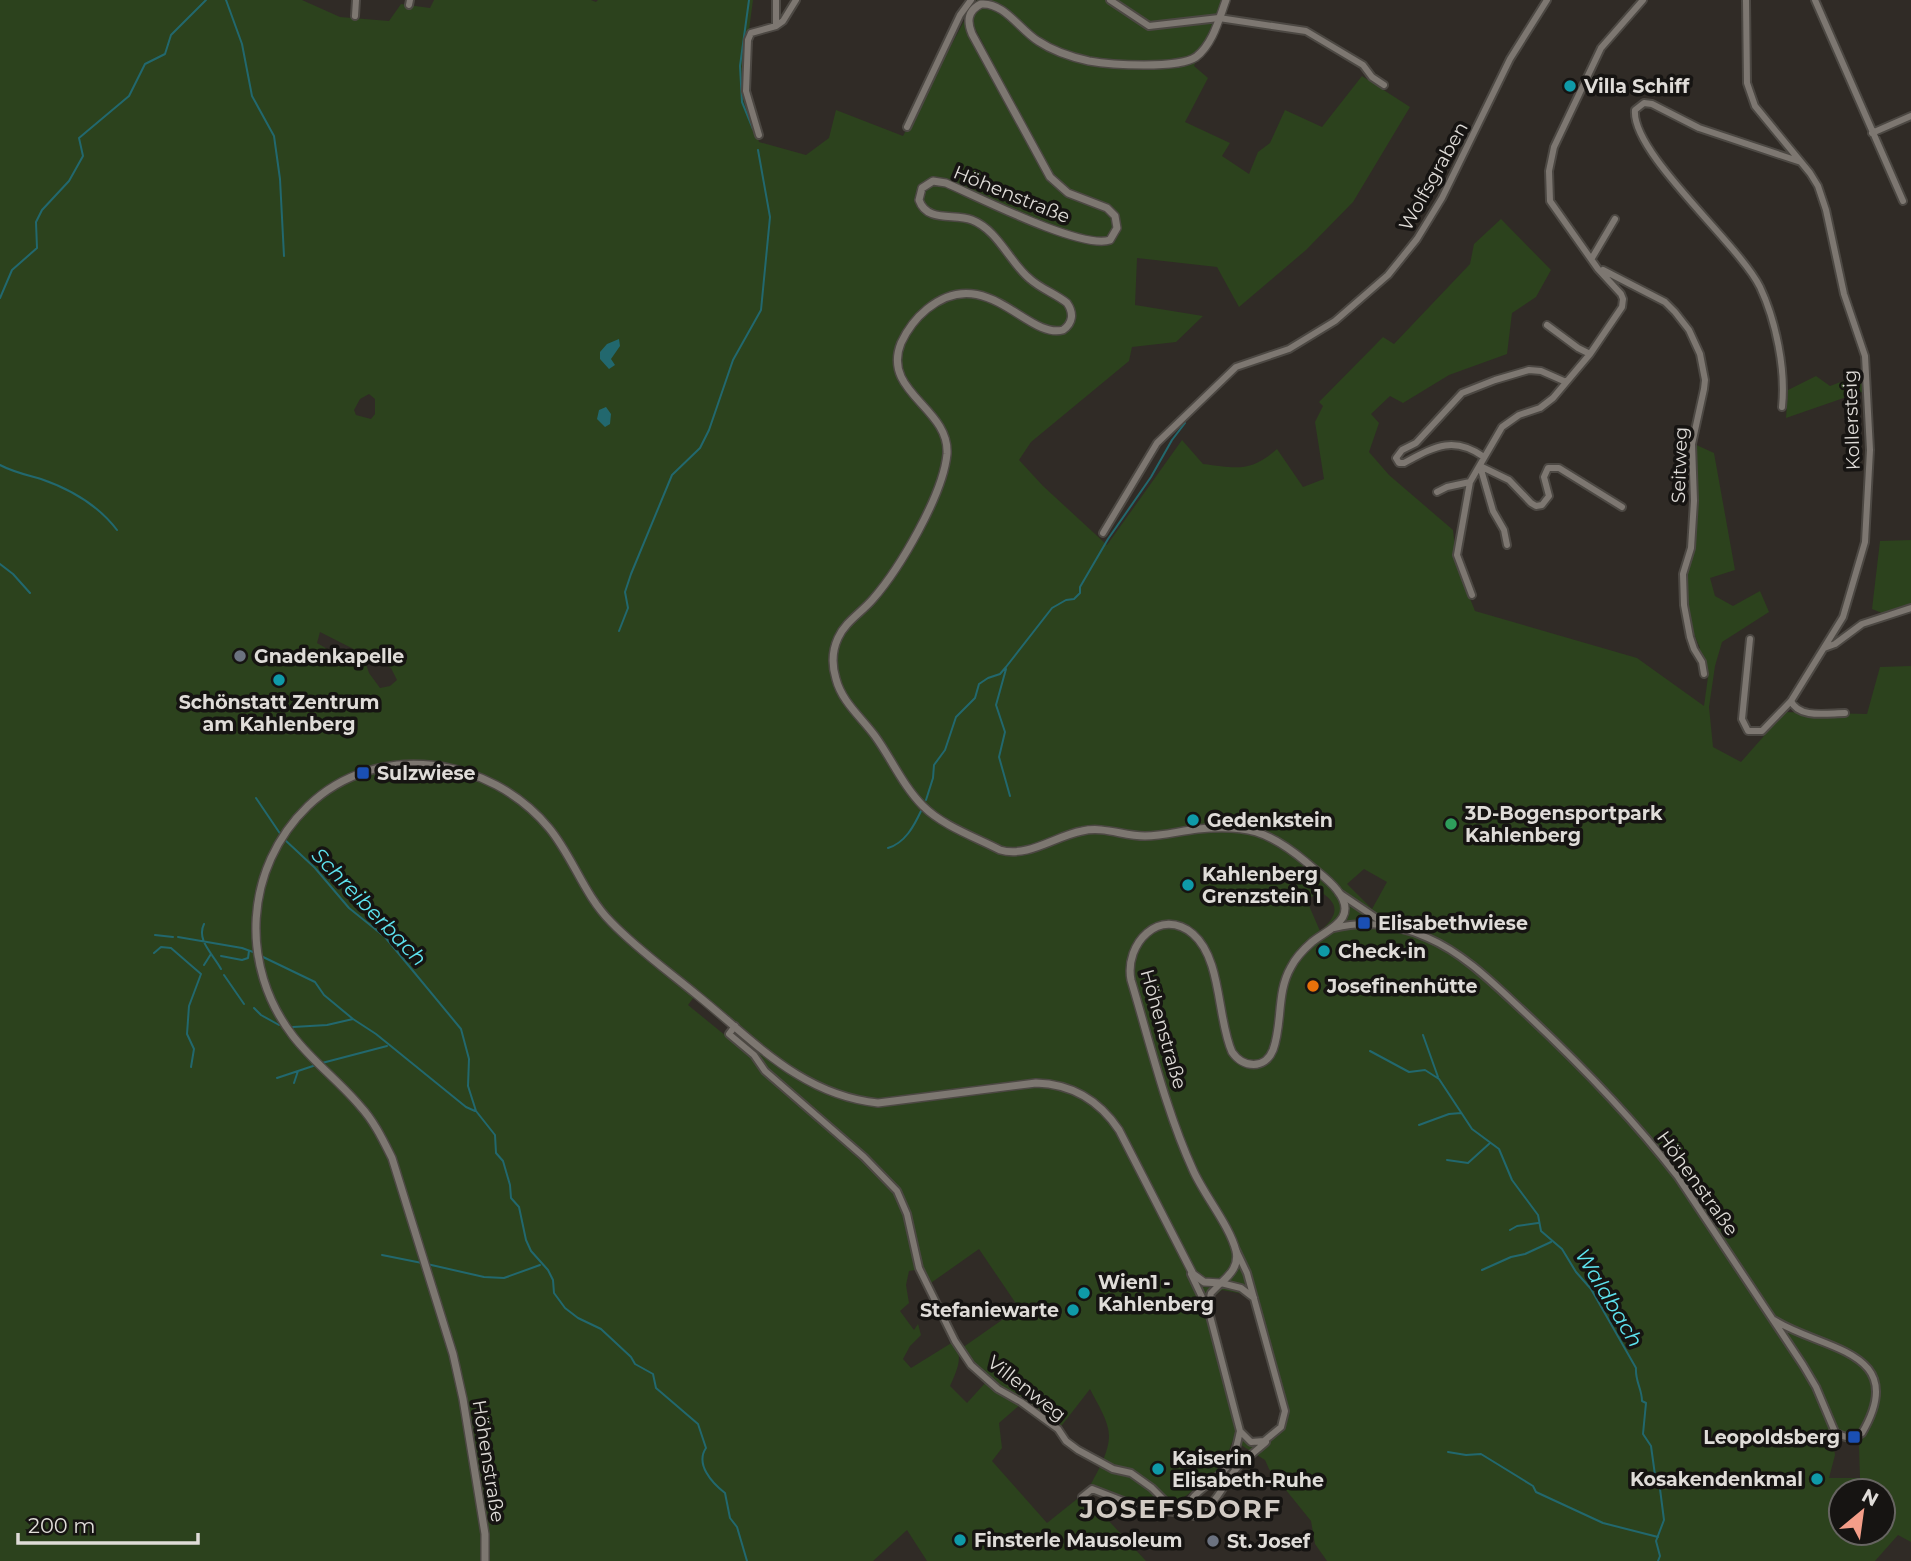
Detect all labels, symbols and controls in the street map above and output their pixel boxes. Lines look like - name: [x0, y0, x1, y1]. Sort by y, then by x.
- place label: Villa Schiff: [1583, 75, 1690, 98]
- marker: Villa Schiff: [1562, 78, 1578, 94]
- street label: Wolfsgraben: [1394, 118, 1473, 235]
- street label: Höhenstraße: [950, 161, 1073, 228]
- street label: Kollersteig: [1838, 369, 1865, 471]
- street label: Seitweg: [1667, 426, 1692, 504]
- place label: Gnadenkapelle: [254, 645, 404, 668]
- marker: Gnadenkapelle: [232, 648, 248, 664]
- marker: Schönstatt Zentrum am Kahlenberg: [271, 672, 287, 688]
- place label: Schönstatt Zentrum am Kahlenberg: [179, 691, 379, 736]
- place label: Sulzwiese: [377, 762, 476, 785]
- marker: Sulzwiese: [355, 765, 371, 781]
- place label: 3D-Bogensportpark Kahlenberg: [1464, 802, 1663, 847]
- place label: Gedenkstein: [1207, 809, 1333, 832]
- marker: Gedenkstein: [1185, 812, 1201, 828]
- marker: 3D-Bogensportpark Kahlenberg: [1443, 816, 1459, 832]
- water label: Schreiberbach: [307, 842, 432, 971]
- place label: Kahlenberg Grenzstein 1: [1202, 863, 1322, 908]
- marker: Kahlenberg Grenzstein 1: [1180, 877, 1196, 893]
- place label: Elisabethwiese: [1378, 912, 1528, 935]
- marker: Elisabethwiese: [1356, 915, 1372, 931]
- place label: Check-in: [1338, 940, 1426, 963]
- marker: Check-in: [1316, 943, 1332, 959]
- street label: Höhenstraße: [1135, 966, 1192, 1092]
- place label: Josefinenhütte: [1326, 975, 1477, 998]
- marker: Josefinenhütte: [1305, 978, 1321, 994]
- street label: Höhenstraße: [1652, 1126, 1743, 1240]
- water label: Waldbach: [1570, 1244, 1649, 1351]
- place label: Wien1 - Kahlenberg: [1098, 1271, 1214, 1316]
- marker: Wien1 - Kahlenberg: [1076, 1285, 1092, 1301]
- place label: Stefaniewarte: [920, 1299, 1059, 1322]
- marker: Stefaniewarte: [1065, 1302, 1081, 1318]
- street label: Villenweg: [983, 1351, 1071, 1426]
- street label: Höhenstraße: [467, 1398, 510, 1524]
- place label: Leopoldsberg: [1703, 1426, 1840, 1449]
- marker: Leopoldsberg: [1846, 1429, 1862, 1445]
- place label: Kaiserin Elisabeth-Ruhe: [1172, 1447, 1324, 1492]
- marker: Kaiserin Elisabeth-Ruhe: [1150, 1461, 1166, 1477]
- place label: Kosakendenkmal: [1630, 1468, 1803, 1491]
- marker: Kosakendenkmal: [1809, 1471, 1825, 1487]
- north arrow: [1827, 1477, 1897, 1547]
- text: N: [1858, 1484, 1882, 1511]
- district label: JOSEFSDORF: [1079, 1493, 1282, 1525]
- scale bar: [18, 1502, 198, 1546]
- text: 200 m: [28, 1513, 95, 1538]
- place label: Finsterle Mausoleum: [974, 1529, 1182, 1552]
- place label: St. Josef: [1227, 1530, 1311, 1553]
- marker: Finsterle Mausoleum: [952, 1532, 968, 1548]
- marker: St. Josef: [1205, 1533, 1221, 1549]

